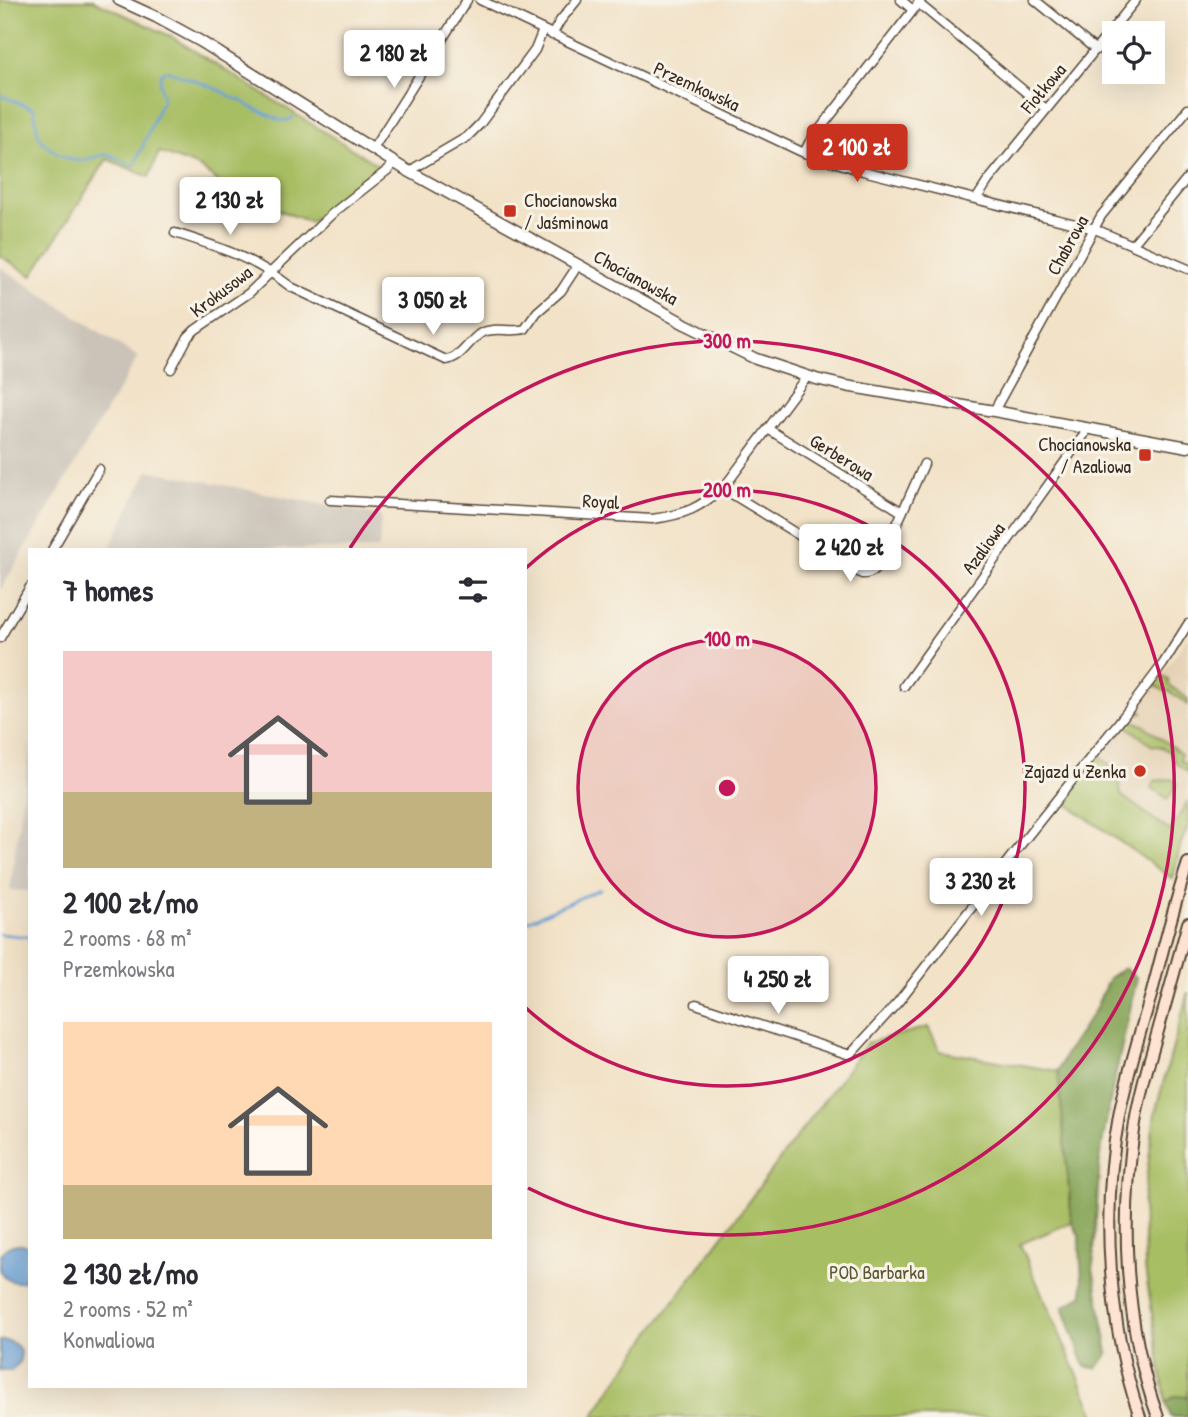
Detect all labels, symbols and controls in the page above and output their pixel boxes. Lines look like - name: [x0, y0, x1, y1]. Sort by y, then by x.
- map controls: [1102, 21, 1165, 84]
- button: locate: [1102, 21, 1165, 84]
- pin: 2 180 zł: [322, 31, 466, 90]
- text: 2 180 zł: [360, 37, 428, 68]
- street label: Przemkowska: [650, 55, 745, 117]
- street label: Fiołkowa: [1014, 57, 1072, 119]
- pin: 2 100 zł: [785, 124, 929, 184]
- text: 2 100 zł: [823, 131, 891, 162]
- pin: 2 130 zł: [158, 177, 302, 237]
- text: 2 130 zł: [196, 184, 264, 215]
- place label: Chocianowska / Jaśminowa: [524, 187, 617, 235]
- marker: Chocianowska / Jaśminowa: [502, 203, 518, 219]
- street label: Chabrowa: [1040, 210, 1094, 280]
- street label: Chocianowska: [589, 243, 683, 311]
- street label: Krokusowa: [185, 259, 258, 323]
- pin: 3 050 zł: [361, 278, 505, 337]
- text: 3 050 zł: [398, 284, 468, 315]
- text: 300 m: [703, 326, 751, 355]
- street label: Gerberowa: [805, 427, 879, 487]
- place label: Chocianowska / Azaliowa: [1038, 431, 1132, 479]
- marker: Chocianowska / Azaliowa: [1137, 447, 1153, 463]
- text: 200 m: [703, 475, 751, 504]
- street label: Royal: [582, 487, 621, 515]
- street label: Azaliowa: [955, 516, 1011, 579]
- pin: 2 420 zł: [778, 524, 922, 584]
- text: 2 420 zł: [815, 531, 885, 562]
- text: 7 homes: [63, 570, 153, 610]
- icon: filters: [454, 571, 492, 609]
- text: 100 m: [704, 624, 750, 653]
- icon: home: [215, 697, 341, 823]
- place label: Zajazd u Zenka: [1024, 758, 1127, 784]
- marker: Zajazd u Zenka: [1132, 763, 1148, 779]
- centre of rings: [715, 776, 739, 800]
- pin: 3 230 zł: [909, 858, 1053, 918]
- text: 3 230 zł: [946, 865, 1016, 896]
- text: 2 100 zł/mo: [63, 882, 198, 922]
- text: 2 rooms · 68 m²: [63, 922, 191, 953]
- text: Przemkowska: [63, 953, 174, 984]
- pin: 4 250 zł: [706, 956, 850, 1016]
- text: 4 250 zł: [744, 963, 812, 994]
- icon: home: [215, 1068, 341, 1194]
- text: 2 130 zł/mo: [63, 1253, 198, 1293]
- park label: POD Barbarka: [829, 1259, 925, 1285]
- text: 2 rooms · 52 m²: [63, 1293, 193, 1324]
- text: Konwaliowa: [63, 1324, 155, 1355]

